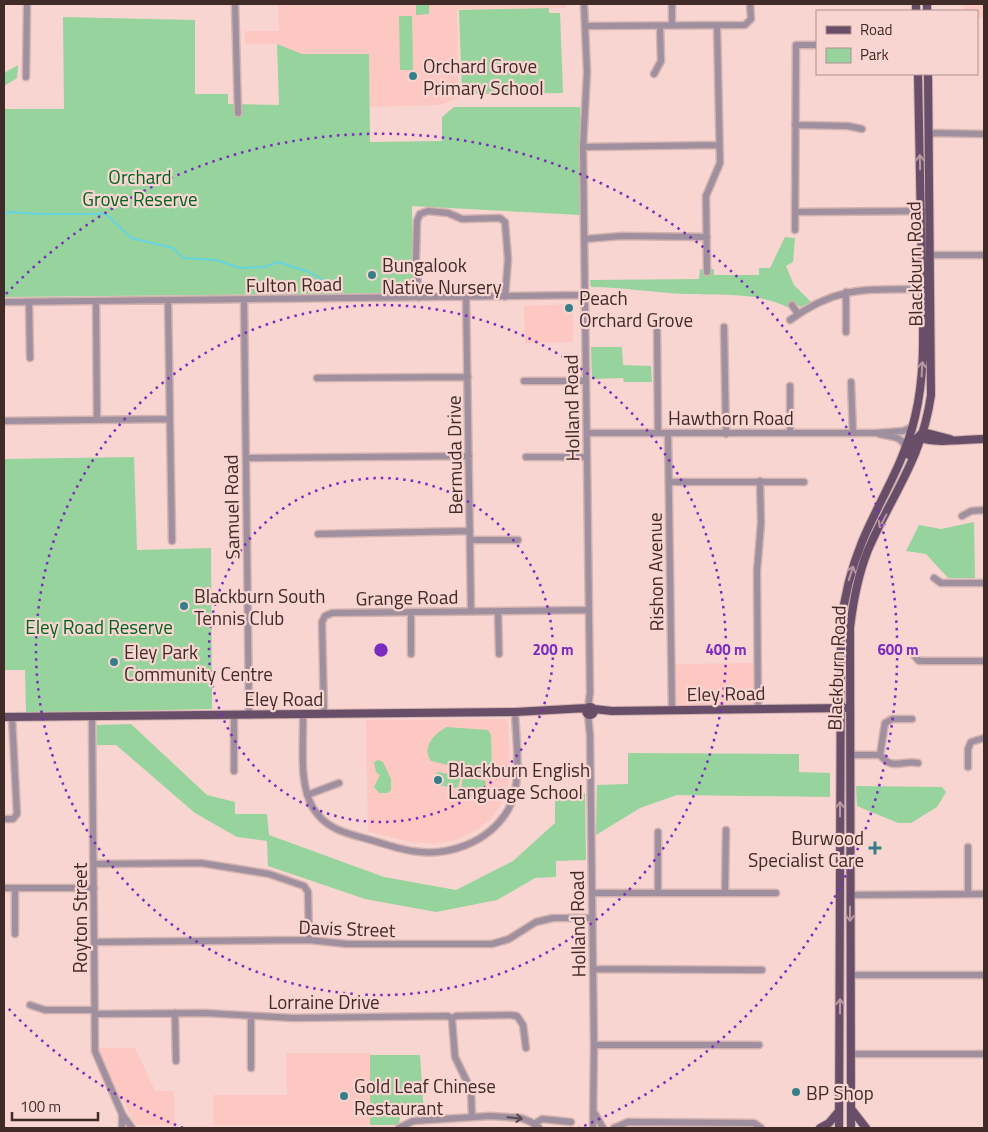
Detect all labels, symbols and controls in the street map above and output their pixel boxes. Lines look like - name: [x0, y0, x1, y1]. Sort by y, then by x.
- legend: [816, 10, 978, 75]
- text: Road: [860, 18, 892, 41]
- text: Park: [860, 43, 889, 66]
- place label: Orchard Grove Primary School: [423, 51, 544, 102]
- marker: Orchard Grove Primary School: [407, 70, 419, 82]
- one-way arrow: [915, 155, 925, 171]
- park label: Orchard Grove Reserve: [82, 162, 198, 213]
- street label: Blackburn Road: [898, 201, 930, 327]
- place label: Bungalook Native Nursery: [382, 250, 502, 301]
- street label: Fulton Road: [246, 269, 342, 299]
- marker: Bungalook Native Nursery: [366, 269, 378, 281]
- place label: Peach Orchard Grove: [579, 283, 693, 334]
- marker: Peach Orchard Grove: [563, 302, 575, 314]
- street label: Holland Road: [556, 354, 586, 462]
- one-way arrow: [918, 361, 927, 377]
- street label: Bermuda Drive: [438, 395, 470, 515]
- street label: Hawthorn Road: [668, 403, 794, 432]
- street label: Samuel Road: [216, 454, 246, 560]
- street label: Rishon Avenue: [639, 512, 671, 632]
- one-way arrow: [878, 513, 887, 528]
- one-way arrow: [847, 565, 857, 581]
- place label: Blackburn South Tennis Club: [194, 581, 325, 632]
- street label: Grange Road: [355, 582, 459, 612]
- marker: Blackburn South Tennis Club: [178, 600, 190, 612]
- street label: Blackburn Road: [819, 605, 853, 731]
- park label: Eley Road Reserve: [25, 612, 173, 641]
- place label: Eley Park Community Centre: [124, 637, 273, 688]
- text: 200 m: [532, 638, 574, 661]
- text: 400 m: [705, 638, 747, 661]
- text: 600 m: [877, 638, 919, 661]
- centre of rings: [372, 641, 390, 659]
- marker: Eley Park Community Centre: [108, 656, 120, 668]
- street label: Eley Road: [686, 678, 766, 708]
- street label: Eley Road: [245, 684, 323, 713]
- place label: Blackburn English Language School: [448, 755, 590, 806]
- marker: Blackburn English Language School: [432, 774, 444, 786]
- one-way arrow: [835, 801, 845, 817]
- place label: Burwood Specialist Care: [748, 823, 864, 874]
- marker: Burwood Specialist Care: [868, 841, 882, 855]
- street label: Royton Street: [65, 862, 94, 973]
- street label: Holland Road: [562, 870, 592, 978]
- one-way arrow: [845, 906, 855, 922]
- street label: Davis Street: [298, 912, 396, 944]
- street label: Lorraine Drive: [268, 987, 380, 1016]
- one-way arrow: [835, 998, 845, 1014]
- place label: Gold Leaf Chinese Restaurant: [354, 1071, 496, 1122]
- place label: BP Shop: [806, 1078, 874, 1107]
- marker: BP Shop: [790, 1086, 802, 1098]
- scale bar: [12, 1090, 99, 1122]
- marker: Gold Leaf Chinese Restaurant: [338, 1090, 350, 1102]
- text: 100 m: [20, 1095, 61, 1118]
- one-way arrow: [507, 1113, 523, 1123]

